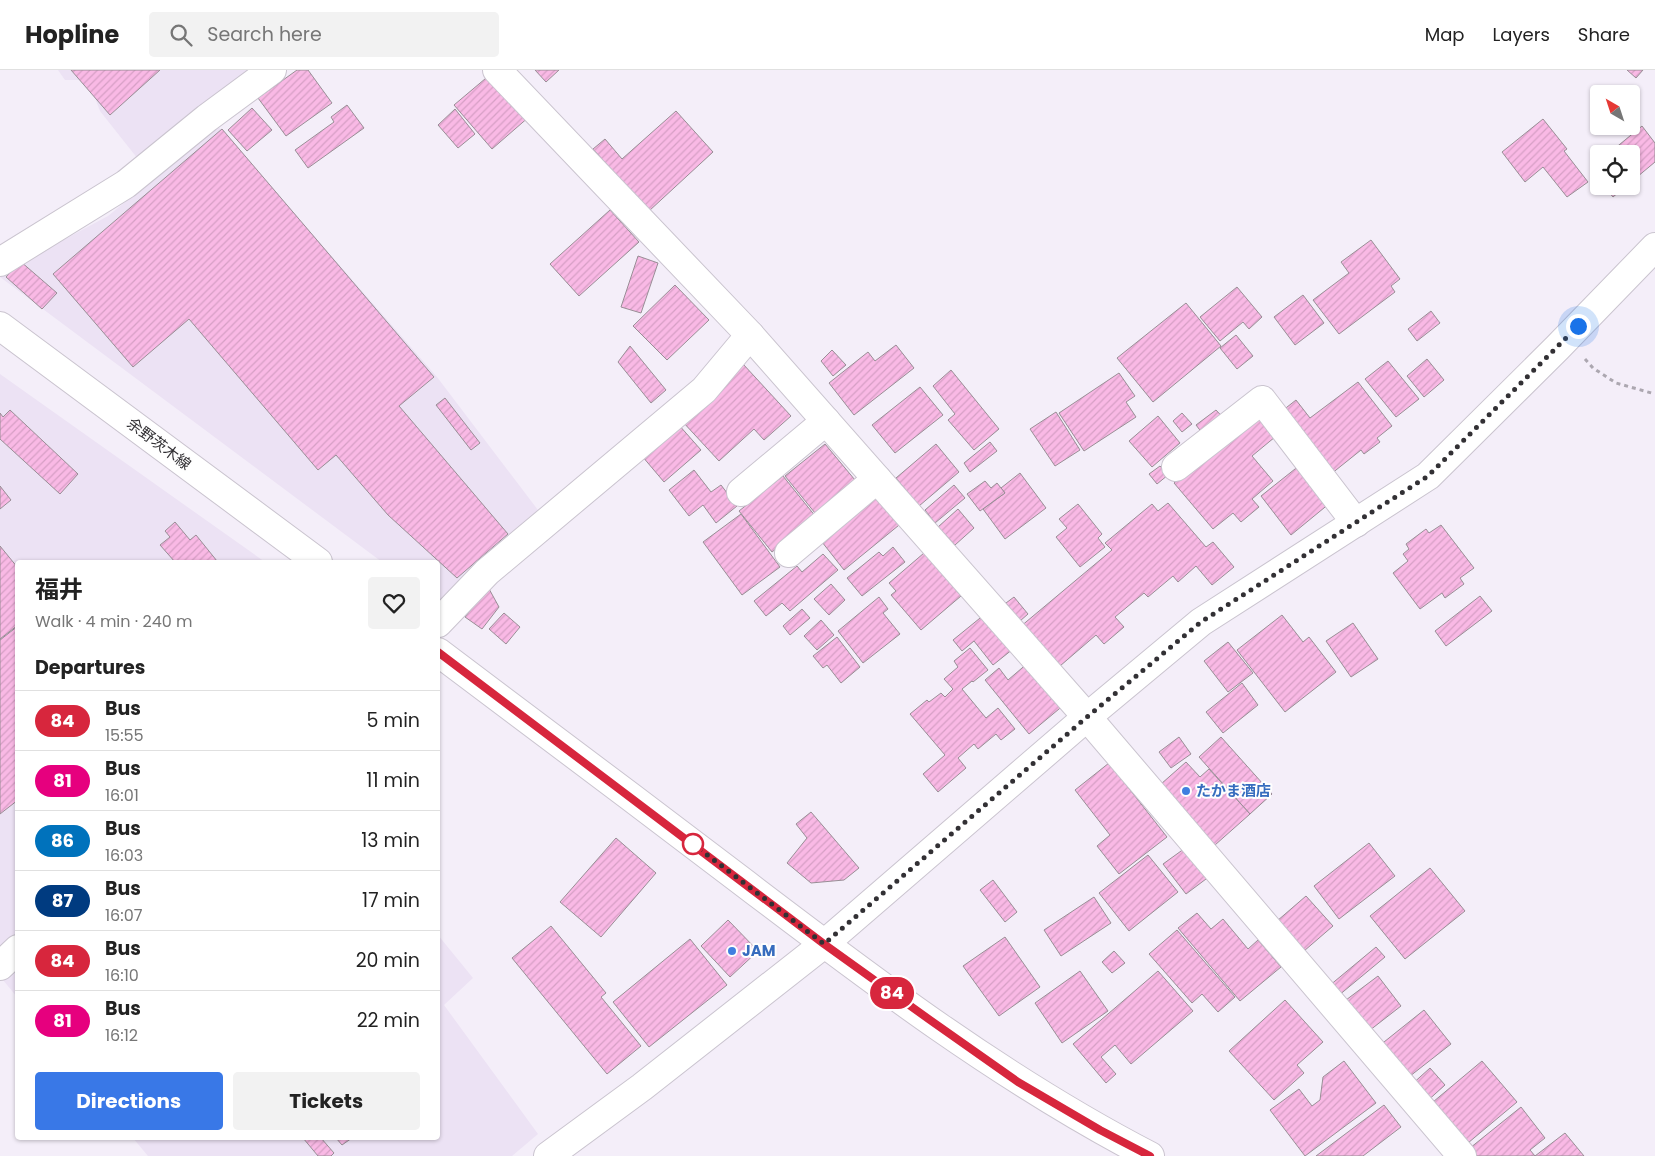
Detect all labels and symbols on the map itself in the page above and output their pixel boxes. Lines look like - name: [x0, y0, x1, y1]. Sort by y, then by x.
- north arrow: [1590, 85, 1640, 135]
- your location: [1566, 314, 1591, 339]
- street label: 余野茨木線: [123, 413, 196, 475]
- place label: たかま酒店: [1196, 780, 1271, 801]
- marker: たかま酒店: [1180, 785, 1192, 797]
- unlabelled marker: [682, 833, 704, 855]
- place label: JAM: [742, 940, 776, 961]
- marker: JAM: [726, 945, 738, 957]
- line badge: 84: [870, 977, 914, 1009]

